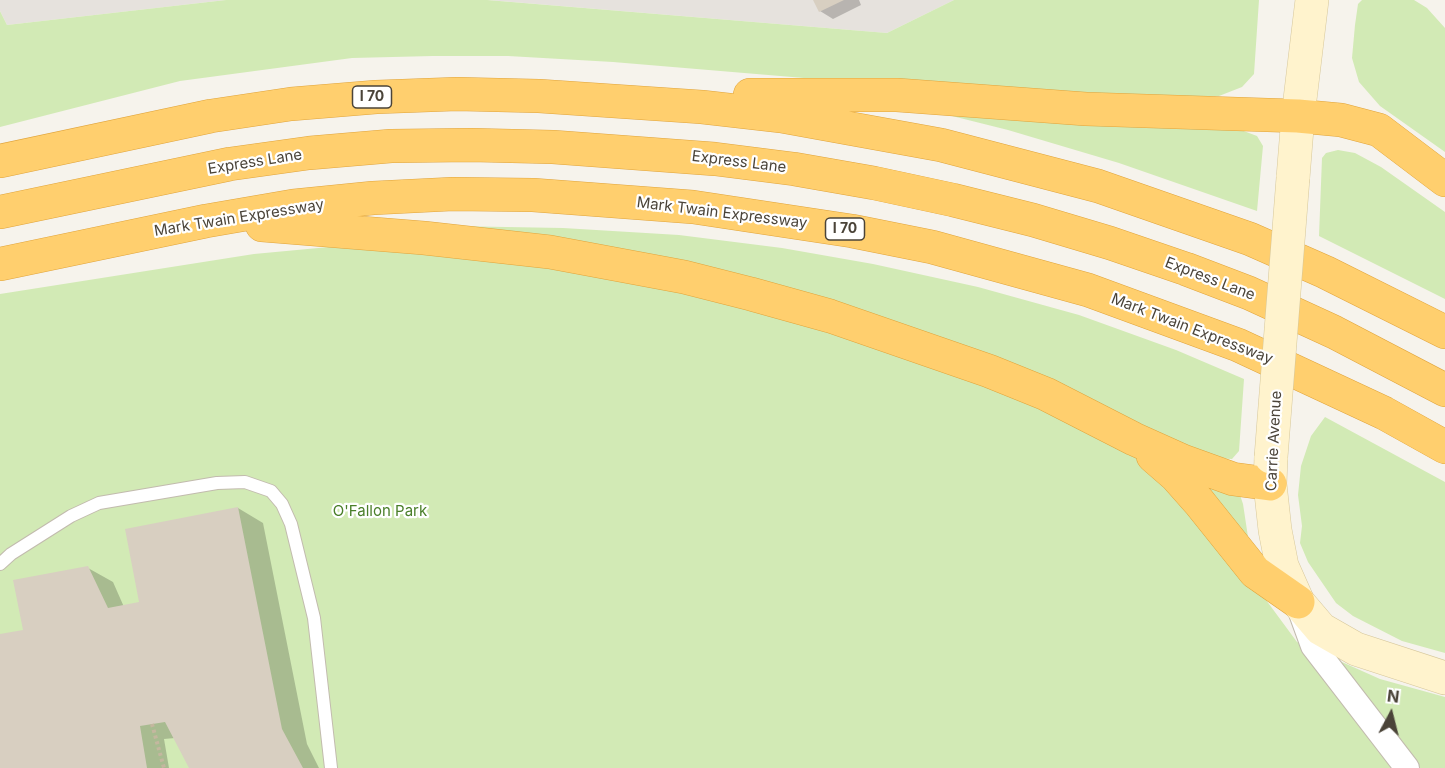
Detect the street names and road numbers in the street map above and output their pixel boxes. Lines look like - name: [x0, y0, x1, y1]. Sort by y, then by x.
- road number: I 70: [352, 86, 392, 108]
- street label: Express Lane: [207, 146, 303, 178]
- street label: Express Lane: [691, 147, 787, 177]
- street label: Mark Twain Expressway: [636, 194, 808, 232]
- street label: Mark Twain Expressway: [153, 196, 325, 240]
- road number: I 70: [826, 218, 864, 240]
- street label: Express Lane: [1162, 254, 1258, 304]
- street label: Mark Twain Expressway: [1109, 290, 1275, 368]
- street label: Carrie Avenue: [1262, 390, 1286, 492]

